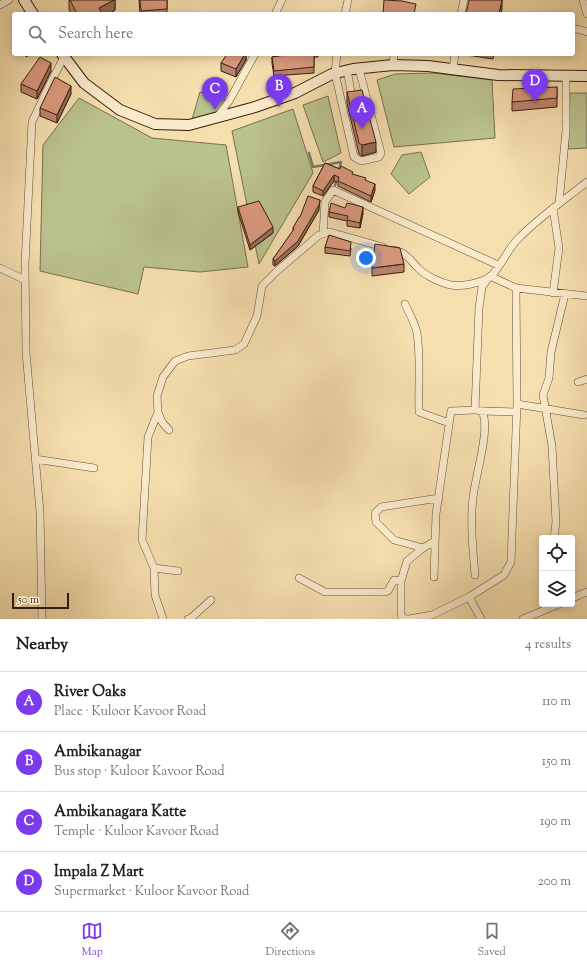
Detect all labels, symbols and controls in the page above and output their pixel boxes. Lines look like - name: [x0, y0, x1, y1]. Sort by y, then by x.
- search box: [12, 12, 575, 56]
- icon: search: [26, 23, 48, 45]
- text: Search here: [58, 24, 133, 45]
- pin: D: [522, 69, 548, 102]
- pin: B: [266, 74, 292, 107]
- pin: C: [202, 77, 228, 110]
- pin: A: [349, 96, 375, 129]
- your location: [356, 248, 376, 268]
- map controls: [539, 535, 575, 607]
- button: locate: [539, 535, 575, 571]
- button: layers: [539, 571, 575, 607]
- scale bar: [12, 591, 69, 610]
- text: 50 m: [18, 592, 39, 608]
- text: Nearby: [16, 633, 68, 657]
- text: 4 results: [525, 636, 571, 654]
- text: River Oaks: [54, 682, 126, 703]
- text: A: [24, 693, 34, 711]
- text: 110 m: [542, 693, 571, 711]
- text: Place · Kuloor Kavoor Road: [54, 703, 206, 721]
- text: Ambikanagar: [54, 742, 141, 763]
- text: B: [25, 753, 33, 771]
- text: 150 m: [542, 753, 571, 771]
- text: Bus stop · Kuloor Kavoor Road: [54, 763, 225, 781]
- text: Ambikanagara Katte: [54, 802, 186, 823]
- text: C: [24, 813, 34, 831]
- text: 190 m: [540, 813, 571, 831]
- text: Temple · Kuloor Kavoor Road: [54, 823, 219, 841]
- text: Impala Z Mart: [54, 862, 144, 883]
- text: D: [24, 873, 34, 891]
- text: 200 m: [538, 873, 571, 891]
- text: Supermarket · Kuloor Kavoor Road: [54, 883, 249, 901]
- tab: Map: [81, 920, 103, 960]
- tab: Directions: [266, 920, 315, 960]
- tab: Saved: [478, 920, 506, 960]

